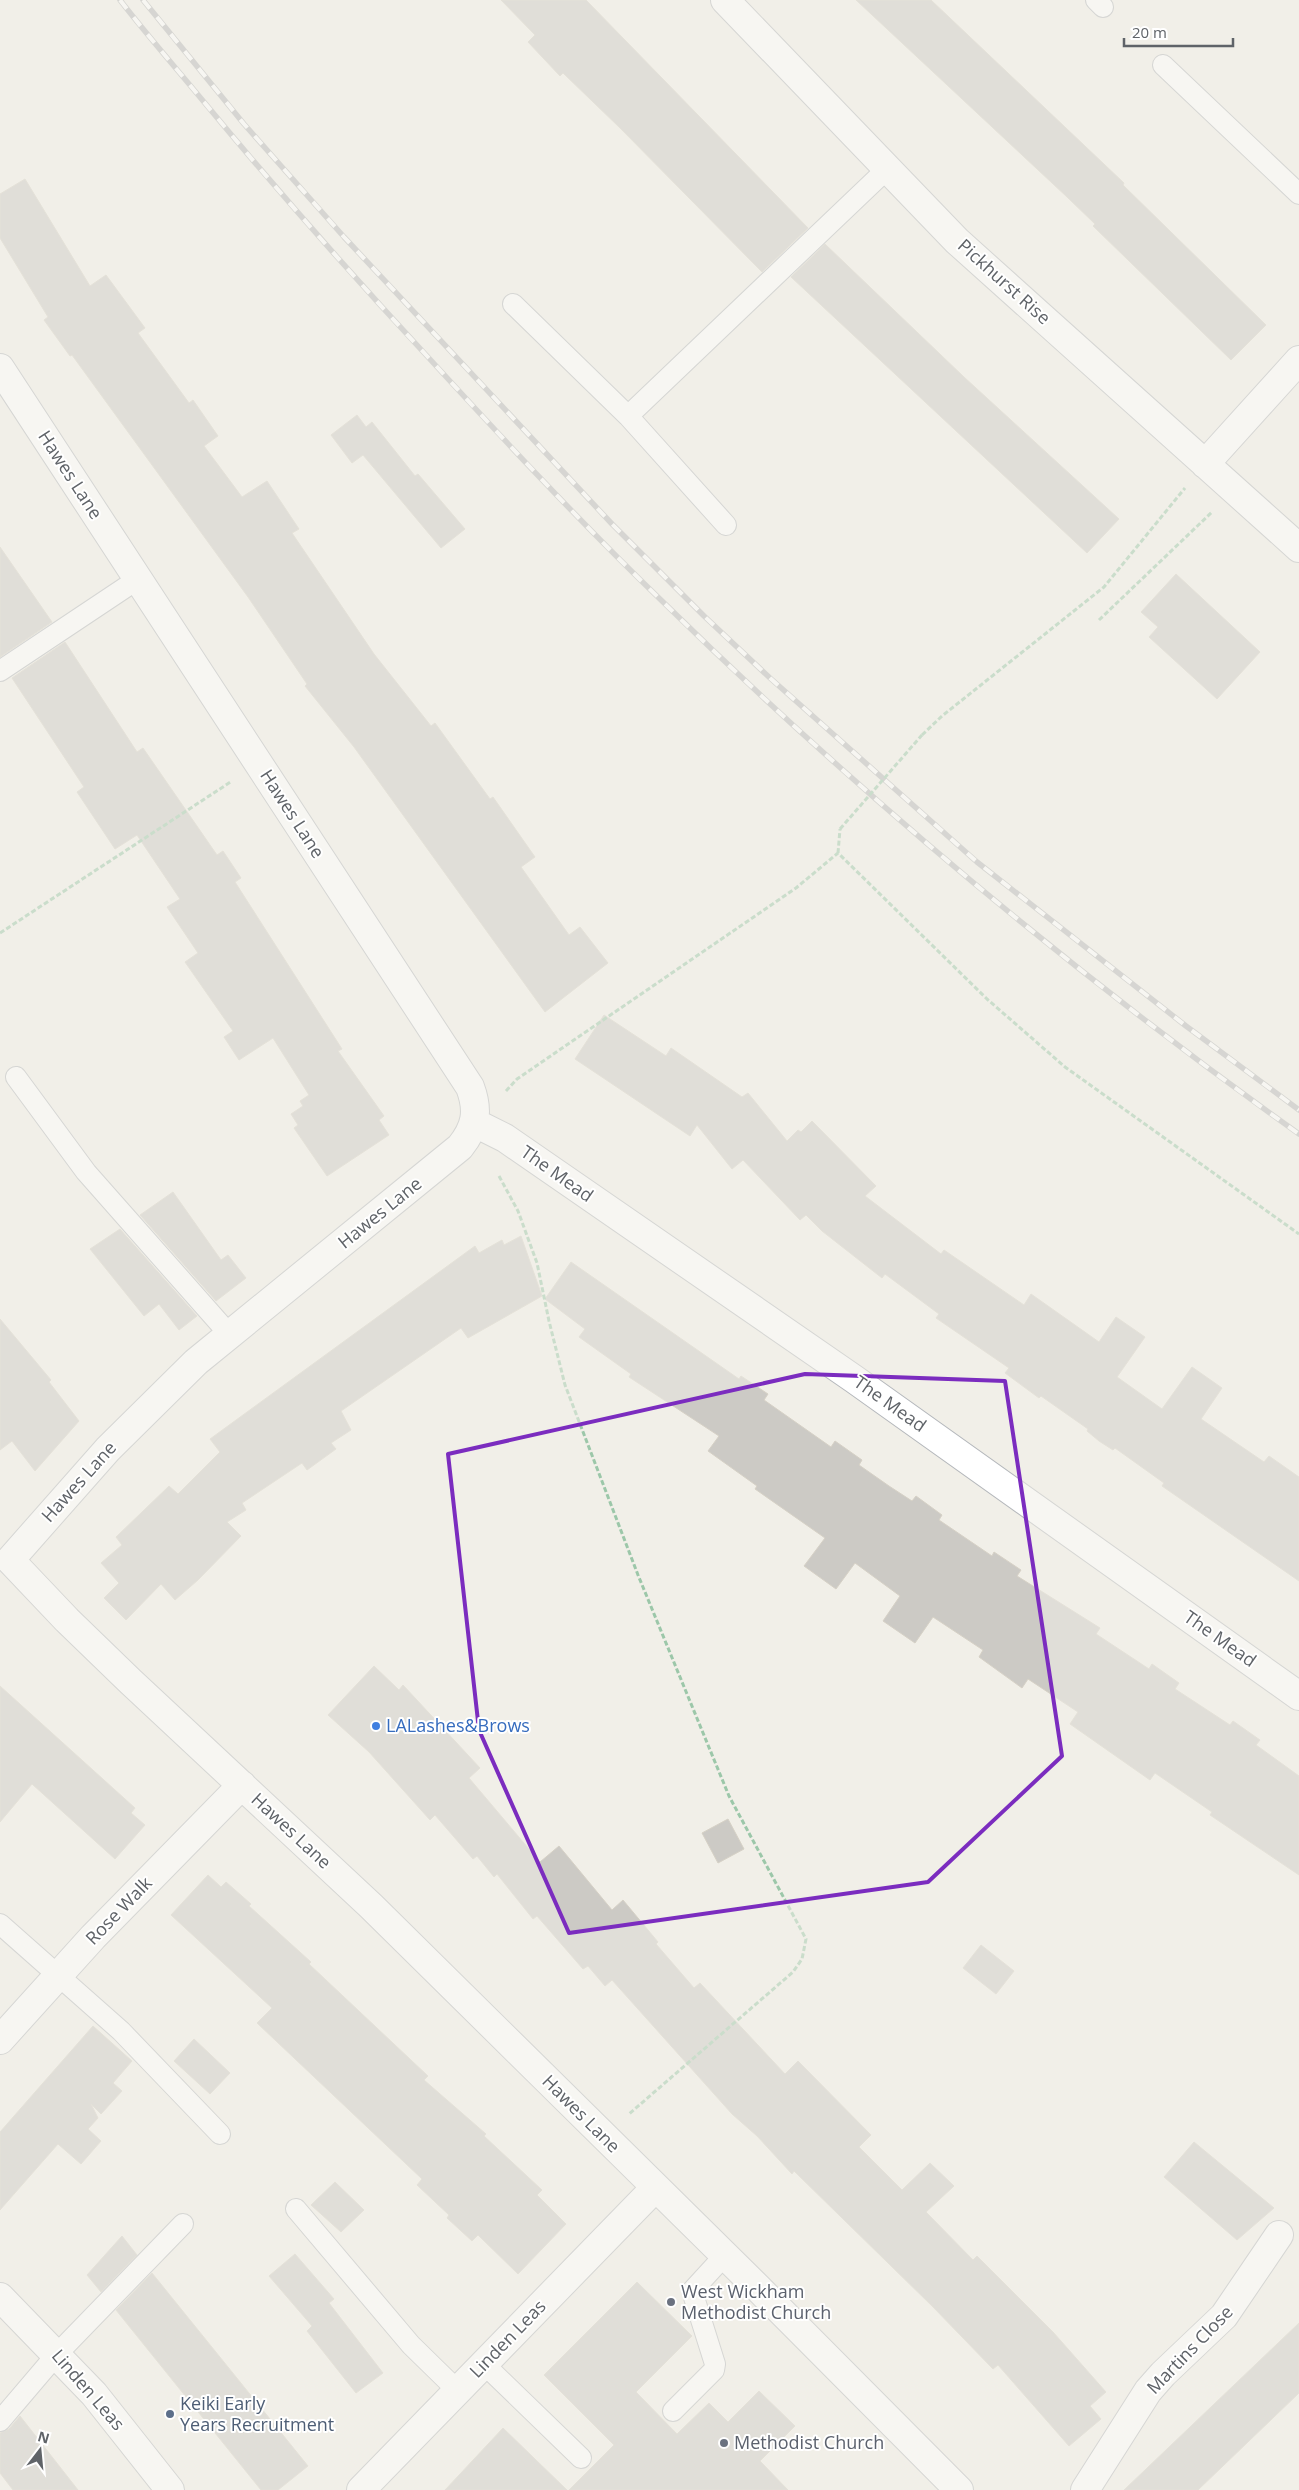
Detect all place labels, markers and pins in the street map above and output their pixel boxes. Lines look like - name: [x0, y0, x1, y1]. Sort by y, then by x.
- place label: LALashes&Brows: [386, 1713, 530, 1737]
- marker: LALashes&Brows: [370, 1720, 382, 1732]
- place label: West Wickham Methodist Church: [681, 2279, 831, 2324]
- marker: West Wickham Methodist Church: [665, 2296, 677, 2308]
- place label: Keiki Early Years Recruitment: [180, 2391, 334, 2436]
- marker: Keiki Early Years Recruitment: [164, 2408, 176, 2420]
- place label: Methodist Church: [734, 2430, 884, 2454]
- marker: Methodist Church: [718, 2437, 730, 2449]

